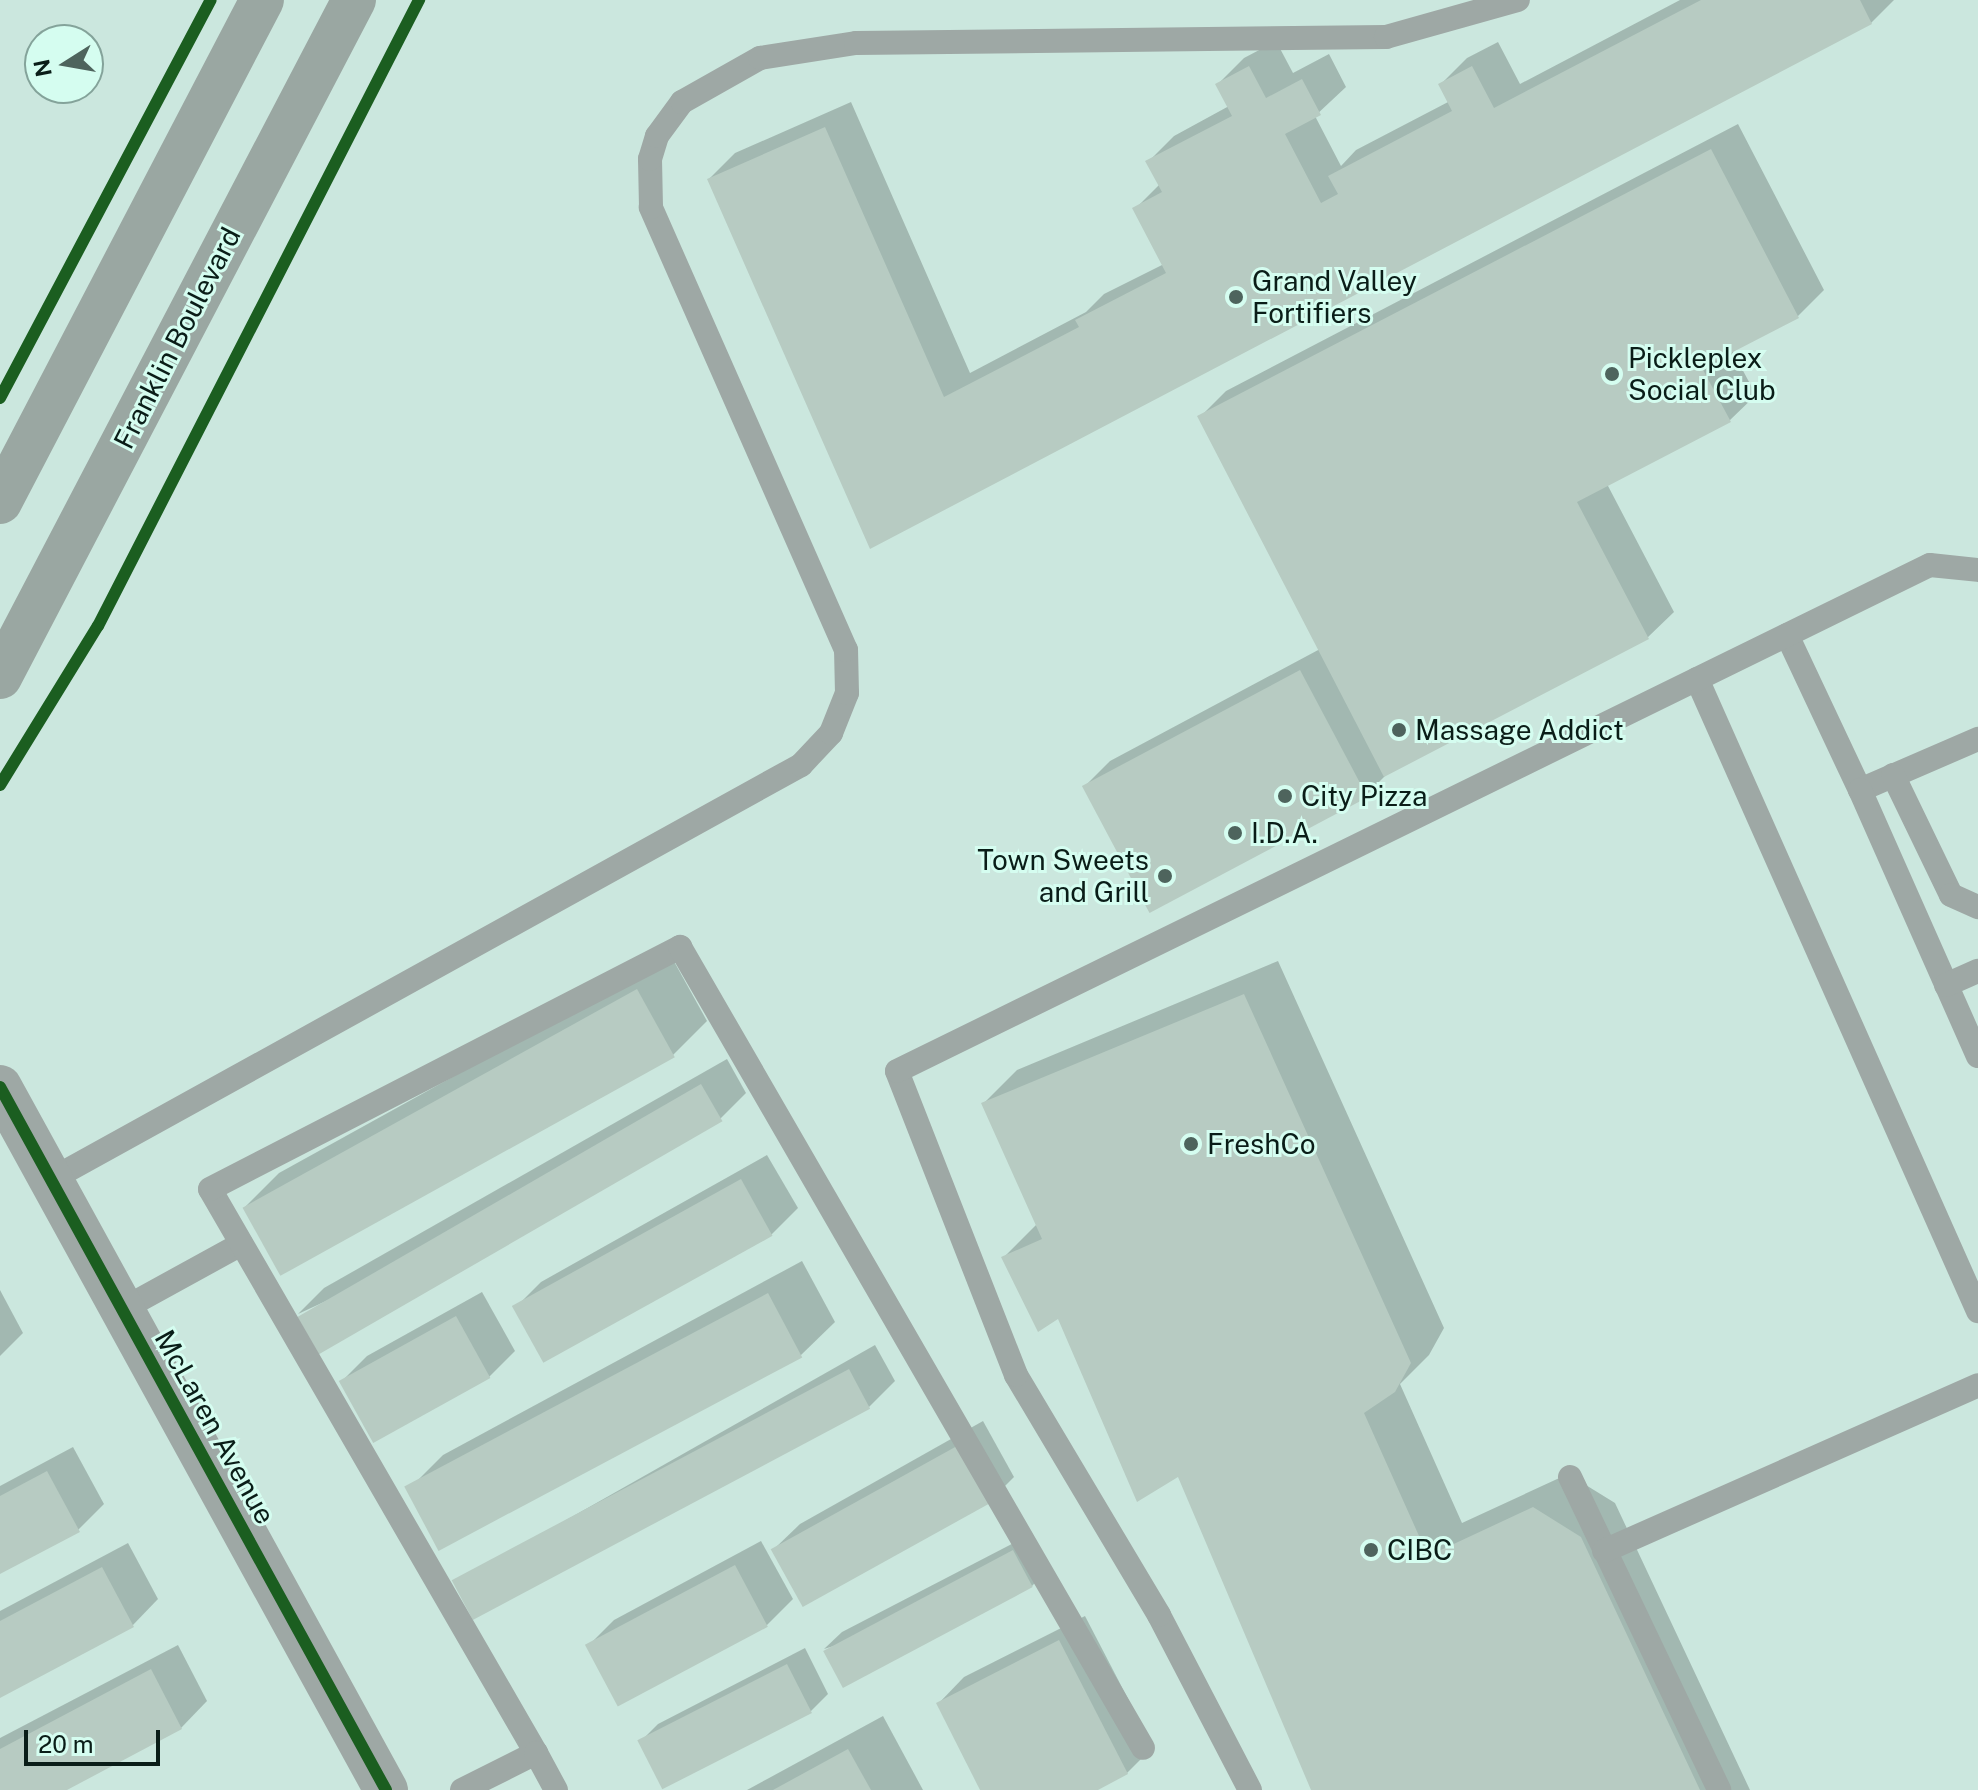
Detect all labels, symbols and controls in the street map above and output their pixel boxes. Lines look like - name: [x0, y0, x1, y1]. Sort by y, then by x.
- north arrow: [24, 24, 104, 104]
- text: N: [28, 57, 57, 79]
- street label: Franklin Boulevard: [107, 222, 247, 454]
- place label: Grand Valley Fortifiers: [1252, 264, 1418, 330]
- marker: Grand Valley Fortifiers: [1227, 288, 1245, 306]
- place label: Pickleplex Social Club: [1628, 341, 1776, 407]
- marker: Pickleplex Social Club: [1603, 365, 1621, 383]
- place label: Massage Addict: [1415, 713, 1624, 747]
- marker: Massage Addict: [1390, 721, 1408, 739]
- place label: City Pizza: [1301, 779, 1427, 813]
- marker: City Pizza: [1276, 787, 1294, 805]
- place label: I.D.A.: [1251, 816, 1318, 850]
- marker: I.D.A.: [1226, 824, 1244, 842]
- place label: Town Sweets and Grill: [977, 843, 1149, 909]
- marker: Town Sweets and Grill: [1156, 867, 1174, 885]
- place label: FreshCo: [1207, 1127, 1316, 1161]
- marker: FreshCo: [1182, 1135, 1200, 1153]
- street label: McLaren Avenue: [148, 1324, 282, 1530]
- place label: CIBC: [1387, 1533, 1452, 1567]
- marker: CIBC: [1362, 1541, 1380, 1559]
- scale bar: [28, 1714, 164, 1764]
- text: 20 m: [38, 1730, 94, 1758]

